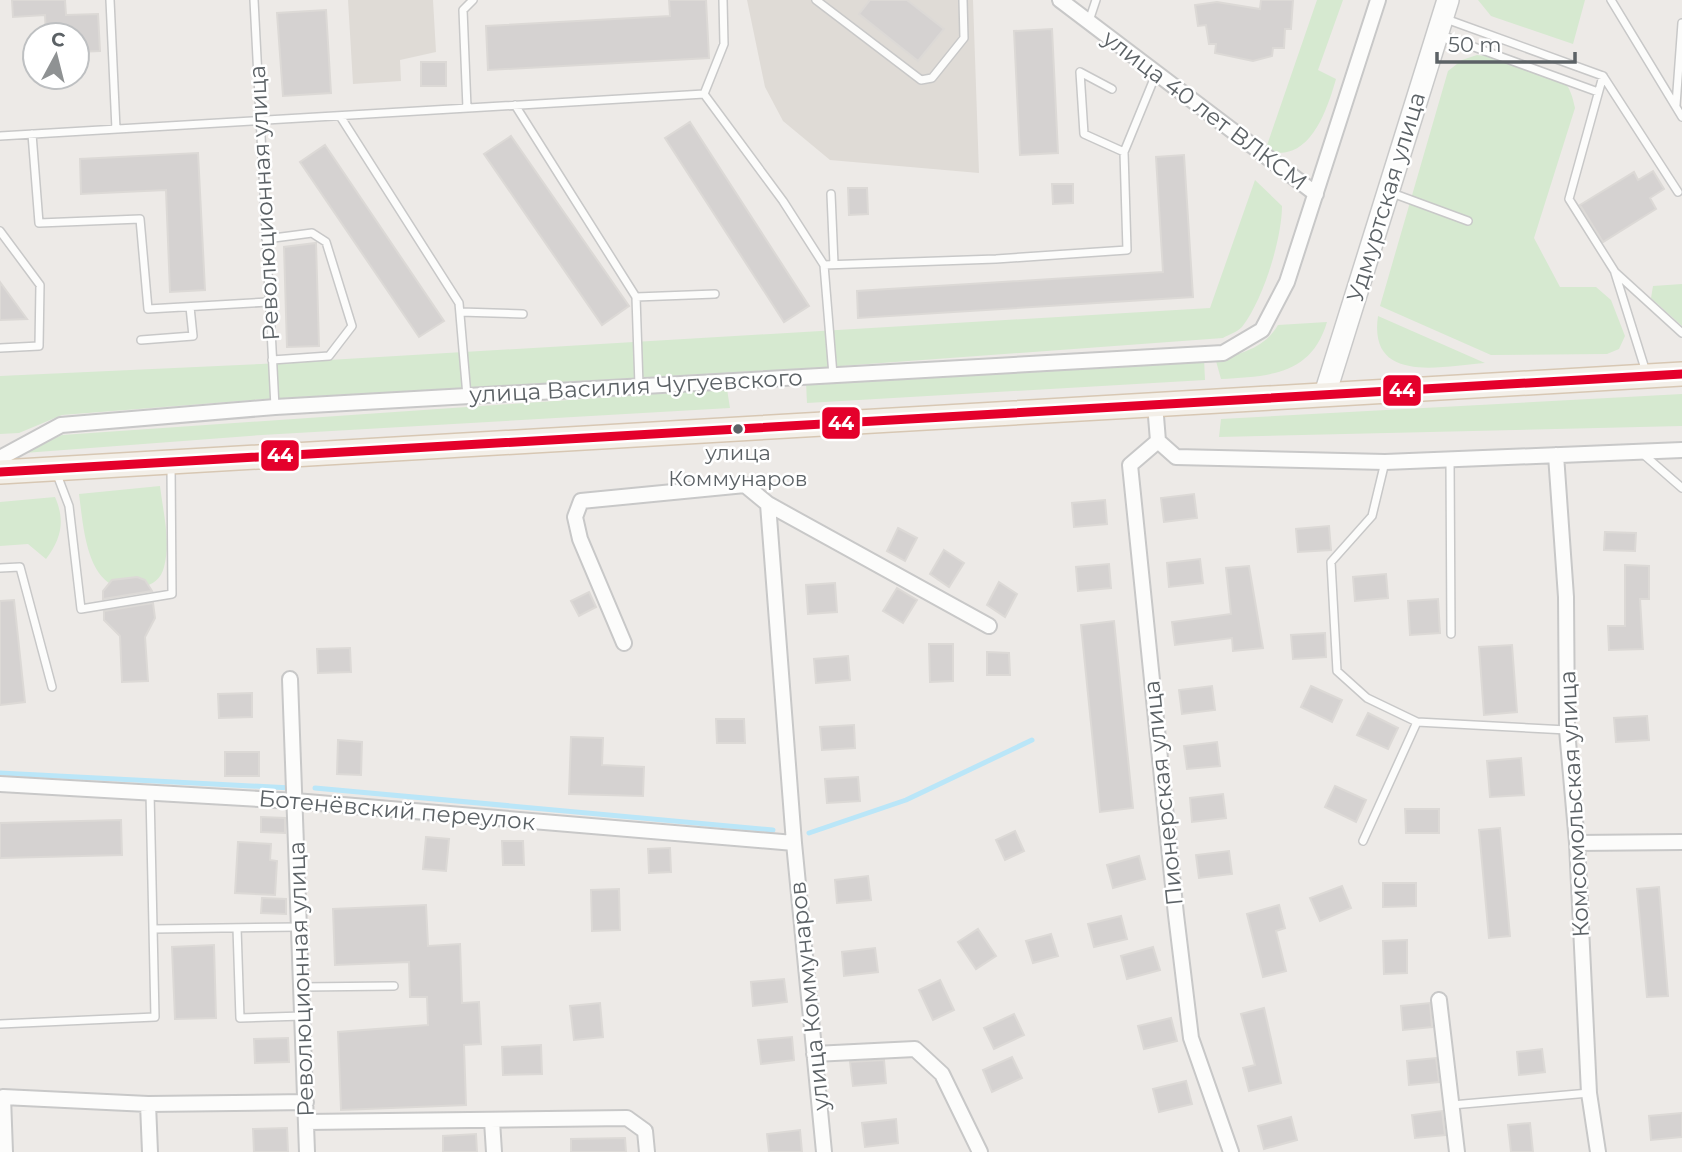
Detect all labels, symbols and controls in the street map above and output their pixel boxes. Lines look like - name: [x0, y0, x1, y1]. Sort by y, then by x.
- north arrow: [21, 21, 91, 91]
- scale bar: [1437, 21, 1575, 65]
- street label: улица 40 лет ВЛКСМ: [1096, 23, 1313, 196]
- text: С: [50, 27, 66, 52]
- text: 50 m: [1448, 32, 1502, 57]
- street label: Революционная улица: [243, 65, 285, 341]
- street label: Удмуртская улица: [1341, 89, 1431, 305]
- street label: улица Василия Чугуевского: [467, 363, 804, 409]
- line badge: 44: [1382, 374, 1422, 407]
- text: 44: [1389, 379, 1415, 402]
- line badge: 44: [821, 406, 861, 440]
- text: 44: [828, 412, 854, 435]
- marker: улица Коммунаров: [731, 422, 745, 436]
- line badge: 44: [260, 439, 300, 472]
- place label: улица Коммунаров: [668, 440, 808, 491]
- text: 44: [267, 444, 293, 467]
- street label: Комсомольская улица: [1553, 670, 1595, 938]
- street label: Пионерская улица: [1137, 679, 1189, 907]
- street label: Ботенёвский переулок: [258, 784, 537, 836]
- street label: Революционная улица: [282, 841, 320, 1117]
- street label: улица Коммунаров: [783, 880, 835, 1113]

